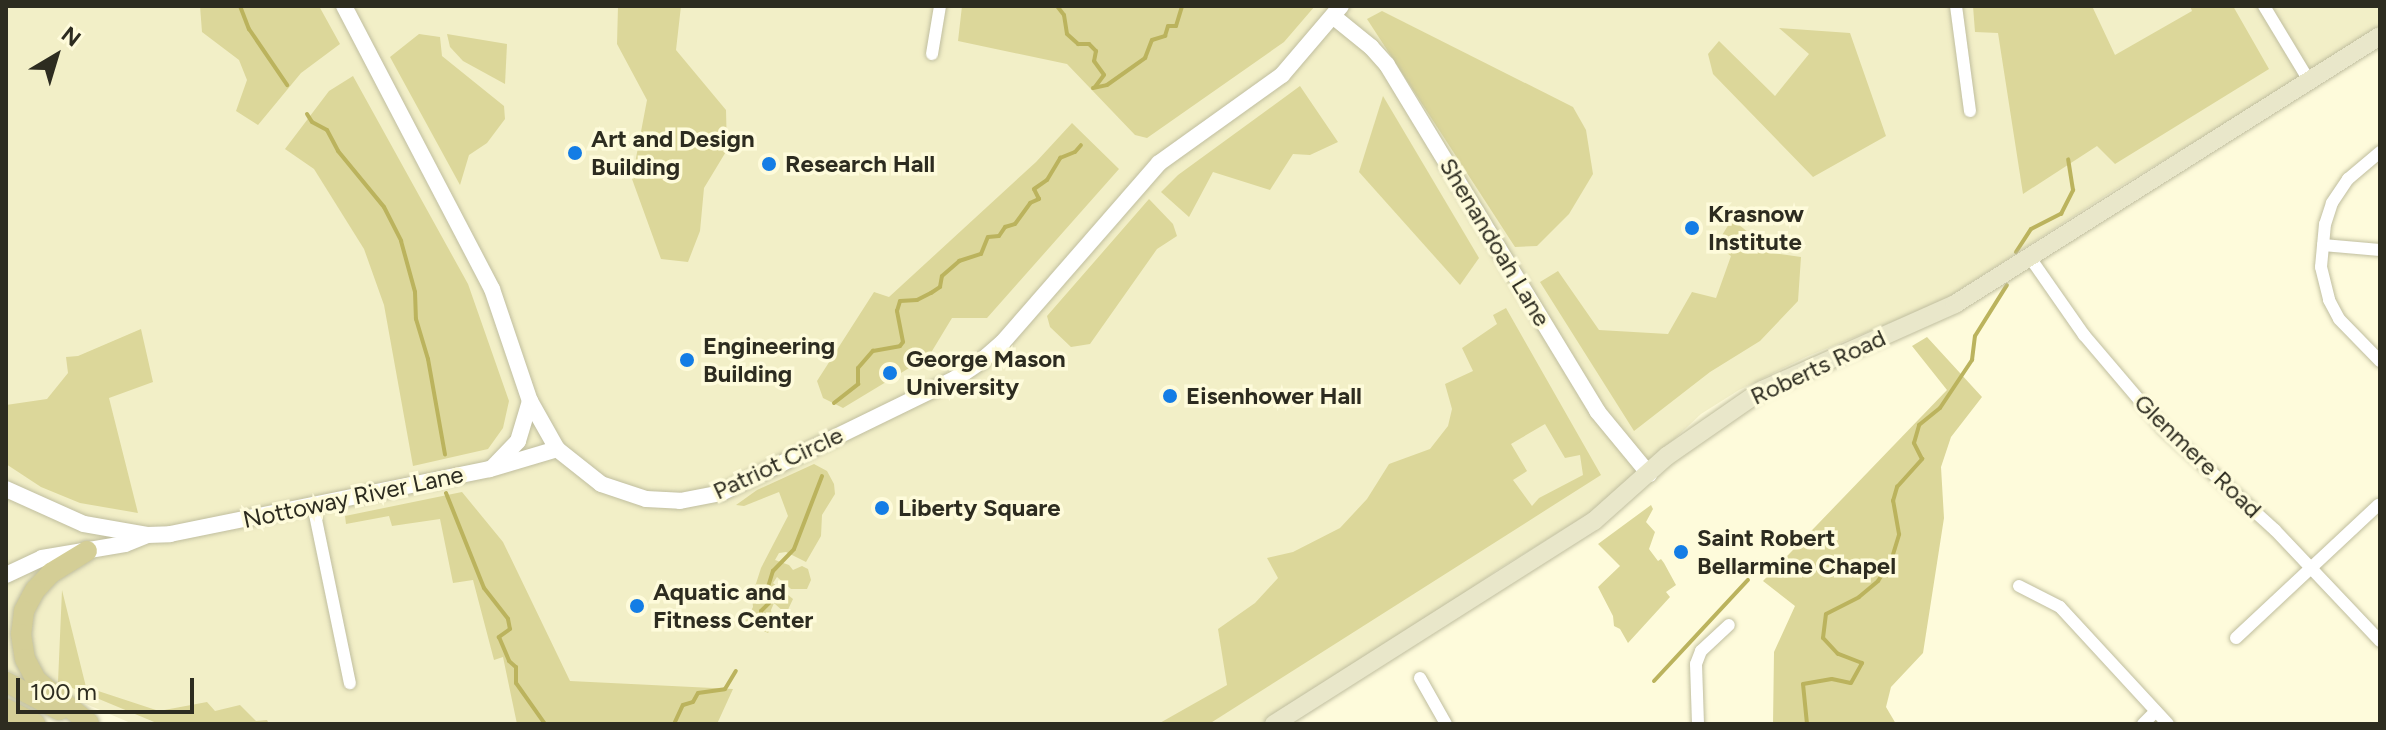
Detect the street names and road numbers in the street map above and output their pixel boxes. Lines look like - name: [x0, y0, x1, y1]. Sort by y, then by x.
- street label: Shenandoah Lane: [1433, 153, 1557, 331]
- street label: Roberts Road: [1746, 323, 1890, 411]
- street label: Glenmere Road: [2128, 388, 2268, 524]
- street label: Patriot Circle: [709, 420, 847, 506]
- street label: Nottoway River Lane: [240, 460, 466, 534]

